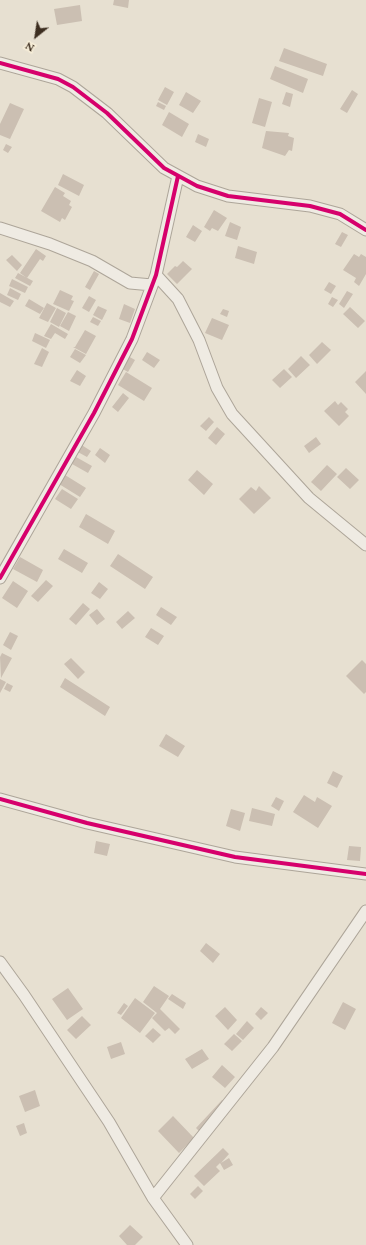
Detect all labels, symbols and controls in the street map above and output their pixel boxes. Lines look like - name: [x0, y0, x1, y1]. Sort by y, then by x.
- north arrow: [16, 16, 56, 56]
- text: N: [22, 37, 38, 56]

